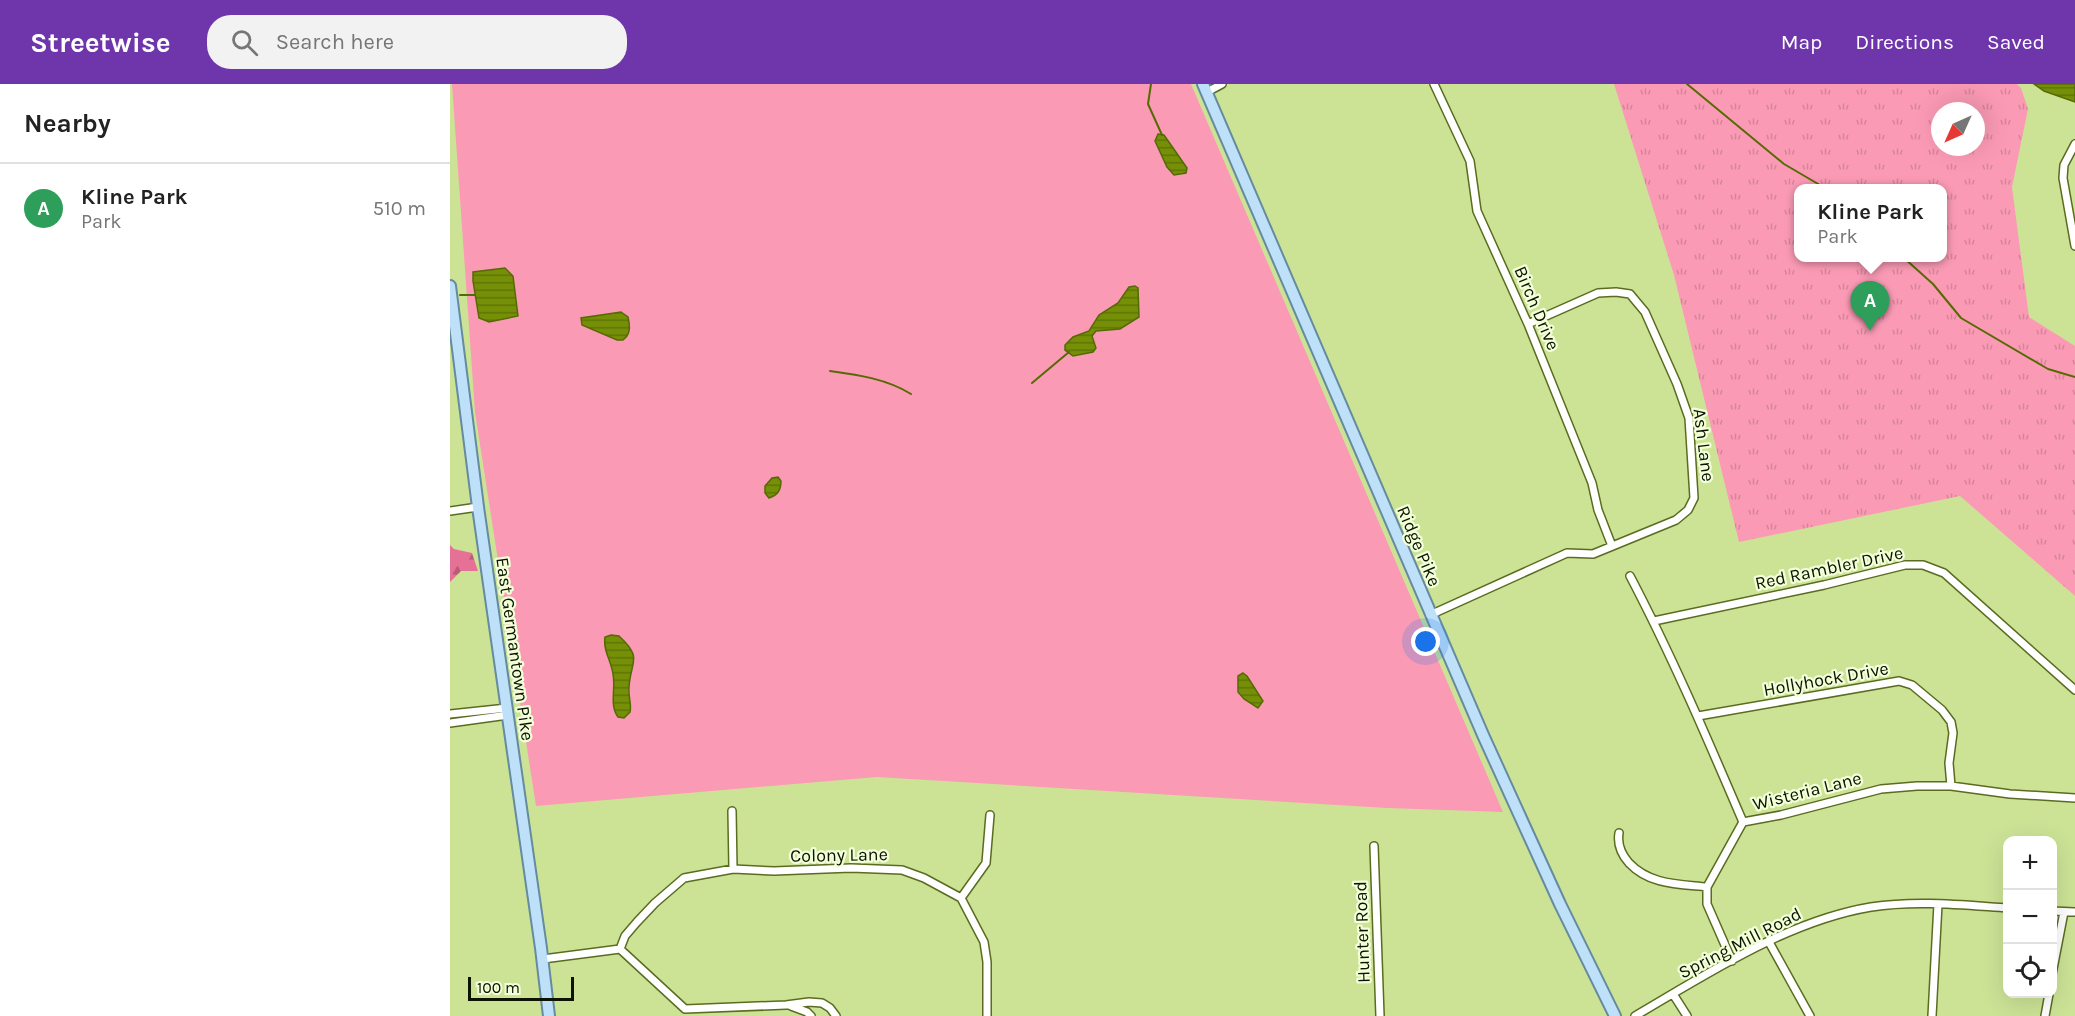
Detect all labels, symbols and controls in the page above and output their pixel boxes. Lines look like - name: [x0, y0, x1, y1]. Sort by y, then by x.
- search box: [207, 15, 627, 69]
- text: Streetwise: [30, 26, 171, 59]
- icon: search: [228, 26, 261, 59]
- text: Search here: [276, 29, 394, 55]
- text: Map: [1781, 30, 1822, 54]
- text: Directions: [1855, 30, 1954, 54]
- text: Saved: [1987, 30, 2045, 54]
- north arrow: [1931, 102, 1985, 156]
- text: Nearby: [24, 108, 111, 139]
- text: Kline Park: [81, 184, 188, 210]
- popup: [1794, 184, 1947, 262]
- text: A: [37, 197, 50, 220]
- text: 510 m: [373, 197, 426, 220]
- text: Kline Park: [1817, 199, 1924, 225]
- text: Park: [81, 210, 122, 233]
- text: Park: [1817, 225, 1858, 248]
- street label: Birch Drive: [1509, 262, 1565, 354]
- pin: A: [1850, 282, 1890, 331]
- street label: Ash Lane: [1689, 407, 1719, 483]
- street label: Ridge Pike: [1392, 502, 1446, 590]
- street label: Red Rambler Drive: [1753, 542, 1905, 594]
- street label: East Germantown Pike: [491, 556, 539, 742]
- your location: [1411, 627, 1440, 656]
- street label: Hollyhock Drive: [1762, 657, 1890, 701]
- street label: Wisteria Lane: [1750, 767, 1864, 815]
- map controls: [2003, 836, 2057, 998]
- button: +: [2003, 836, 2057, 890]
- street label: Colony Lane: [790, 843, 888, 867]
- street label: Hunter Road: [1349, 881, 1375, 983]
- button: −: [2003, 890, 2057, 944]
- street label: Spring Mill Road: [1675, 903, 1805, 983]
- button: locate: [2003, 944, 2057, 998]
- scale bar: [468, 974, 574, 1002]
- text: 100 m: [477, 978, 520, 997]

